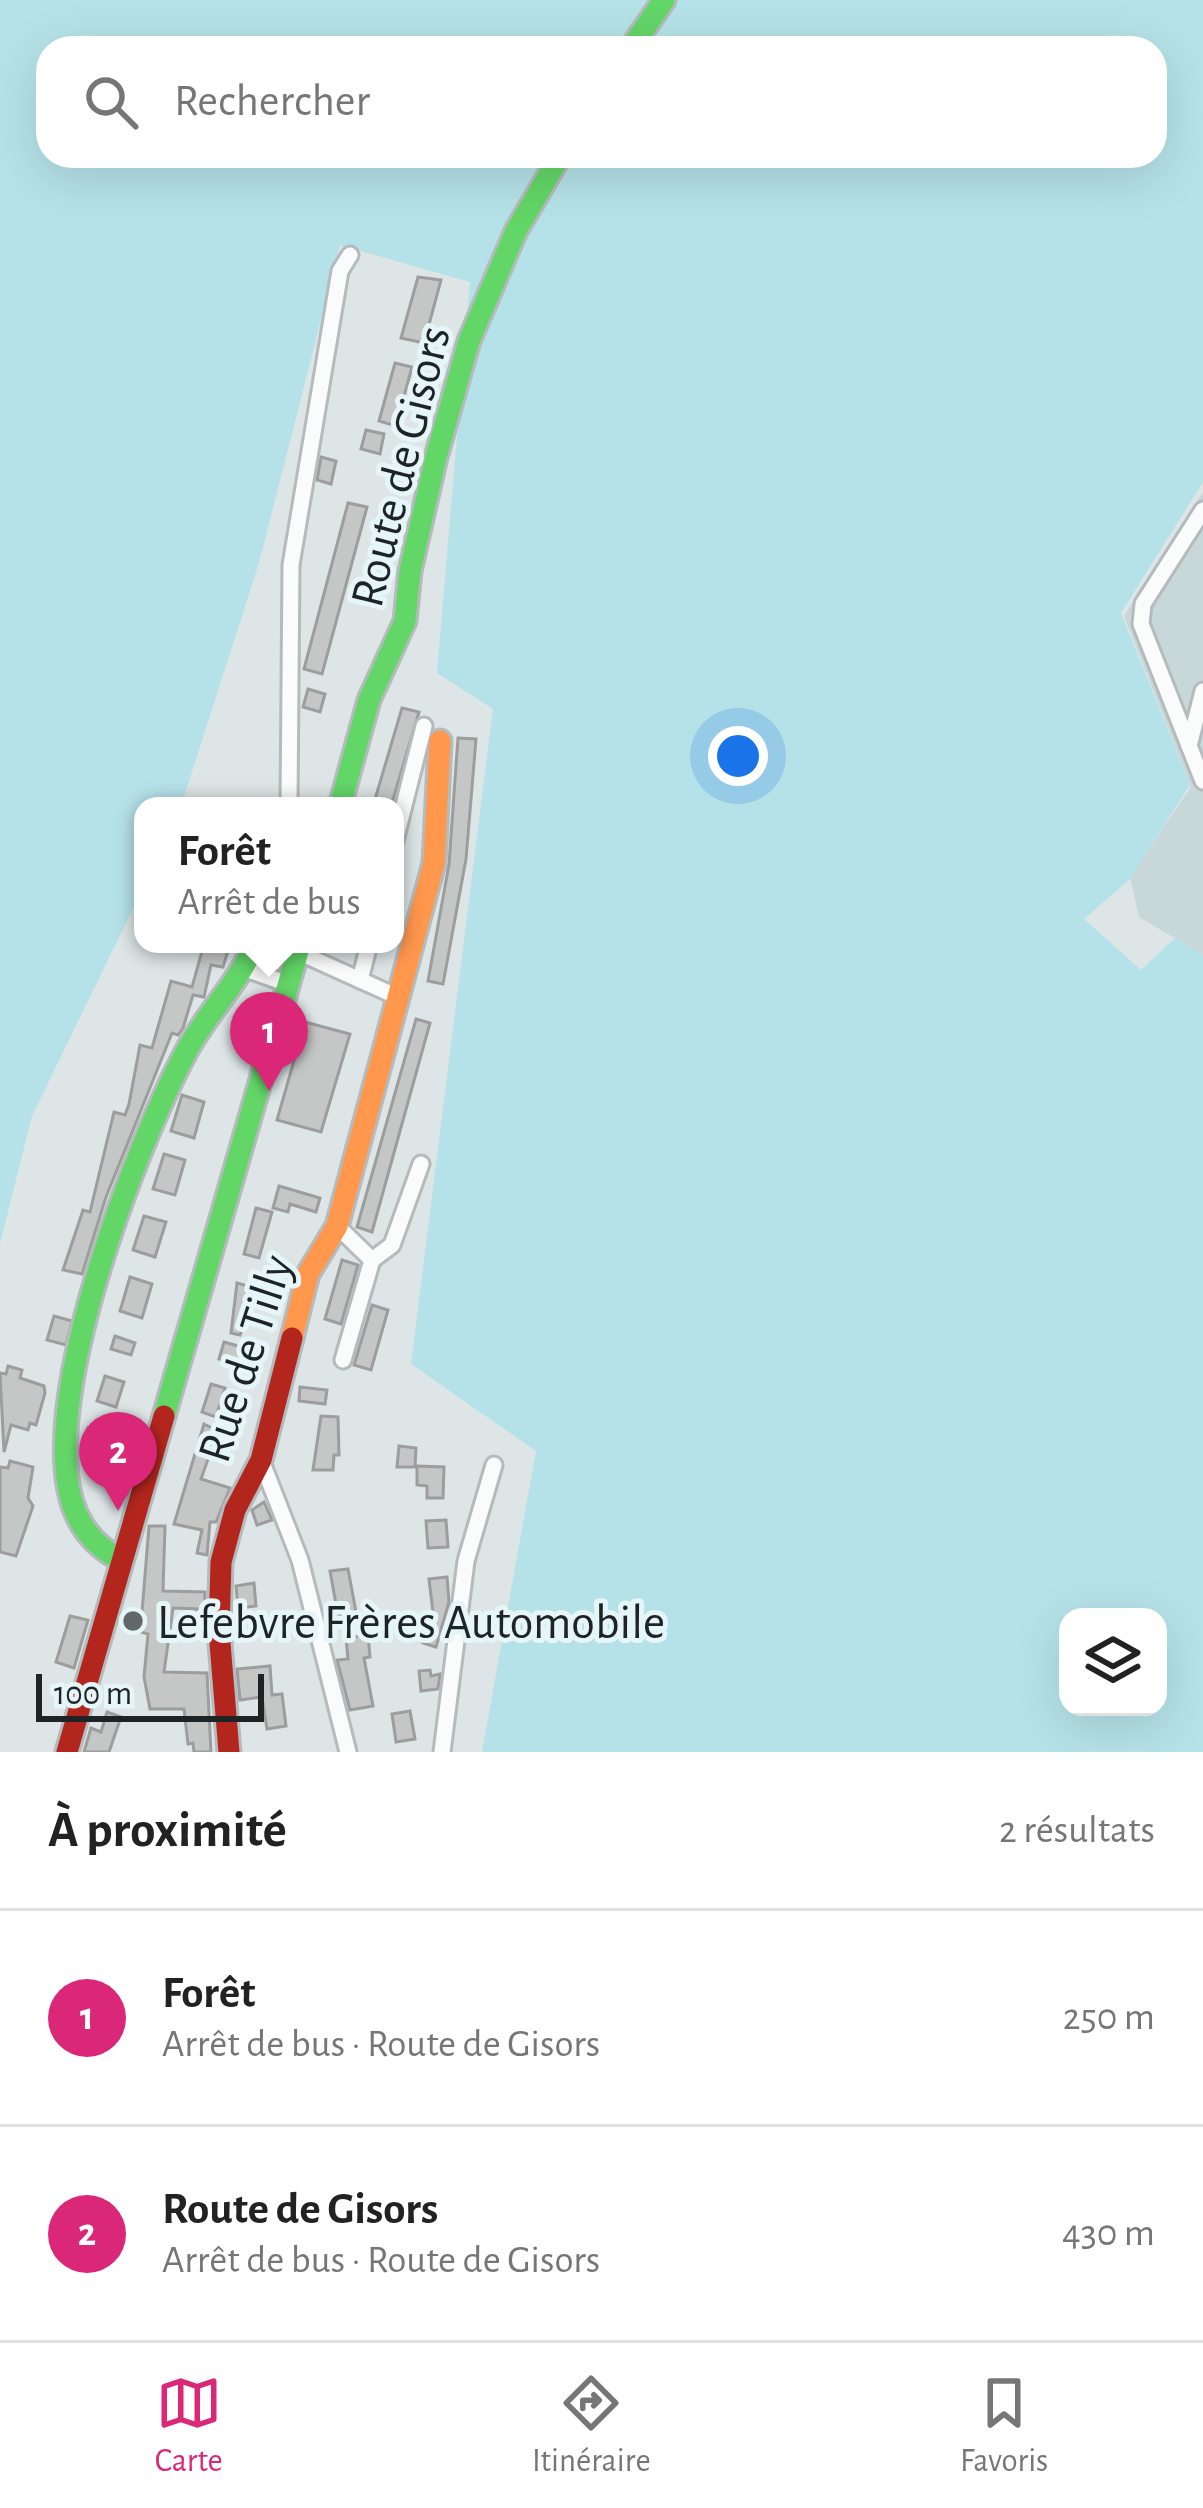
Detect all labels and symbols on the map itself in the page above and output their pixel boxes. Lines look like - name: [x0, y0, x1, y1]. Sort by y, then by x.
- street label: Route de Gisors: [344, 322, 460, 612]
- your location: [708, 726, 768, 786]
- pin: 1: [230, 992, 308, 1091]
- street label: Rue de Tilly: [191, 1250, 303, 1468]
- pin: 2: [79, 1412, 157, 1511]
- place label: Lefebvre Frères Automobile: [157, 1600, 665, 1648]
- marker: Lefebvre Frères Automobile: [120, 1608, 146, 1634]
- scale bar: [36, 1668, 264, 1721]

